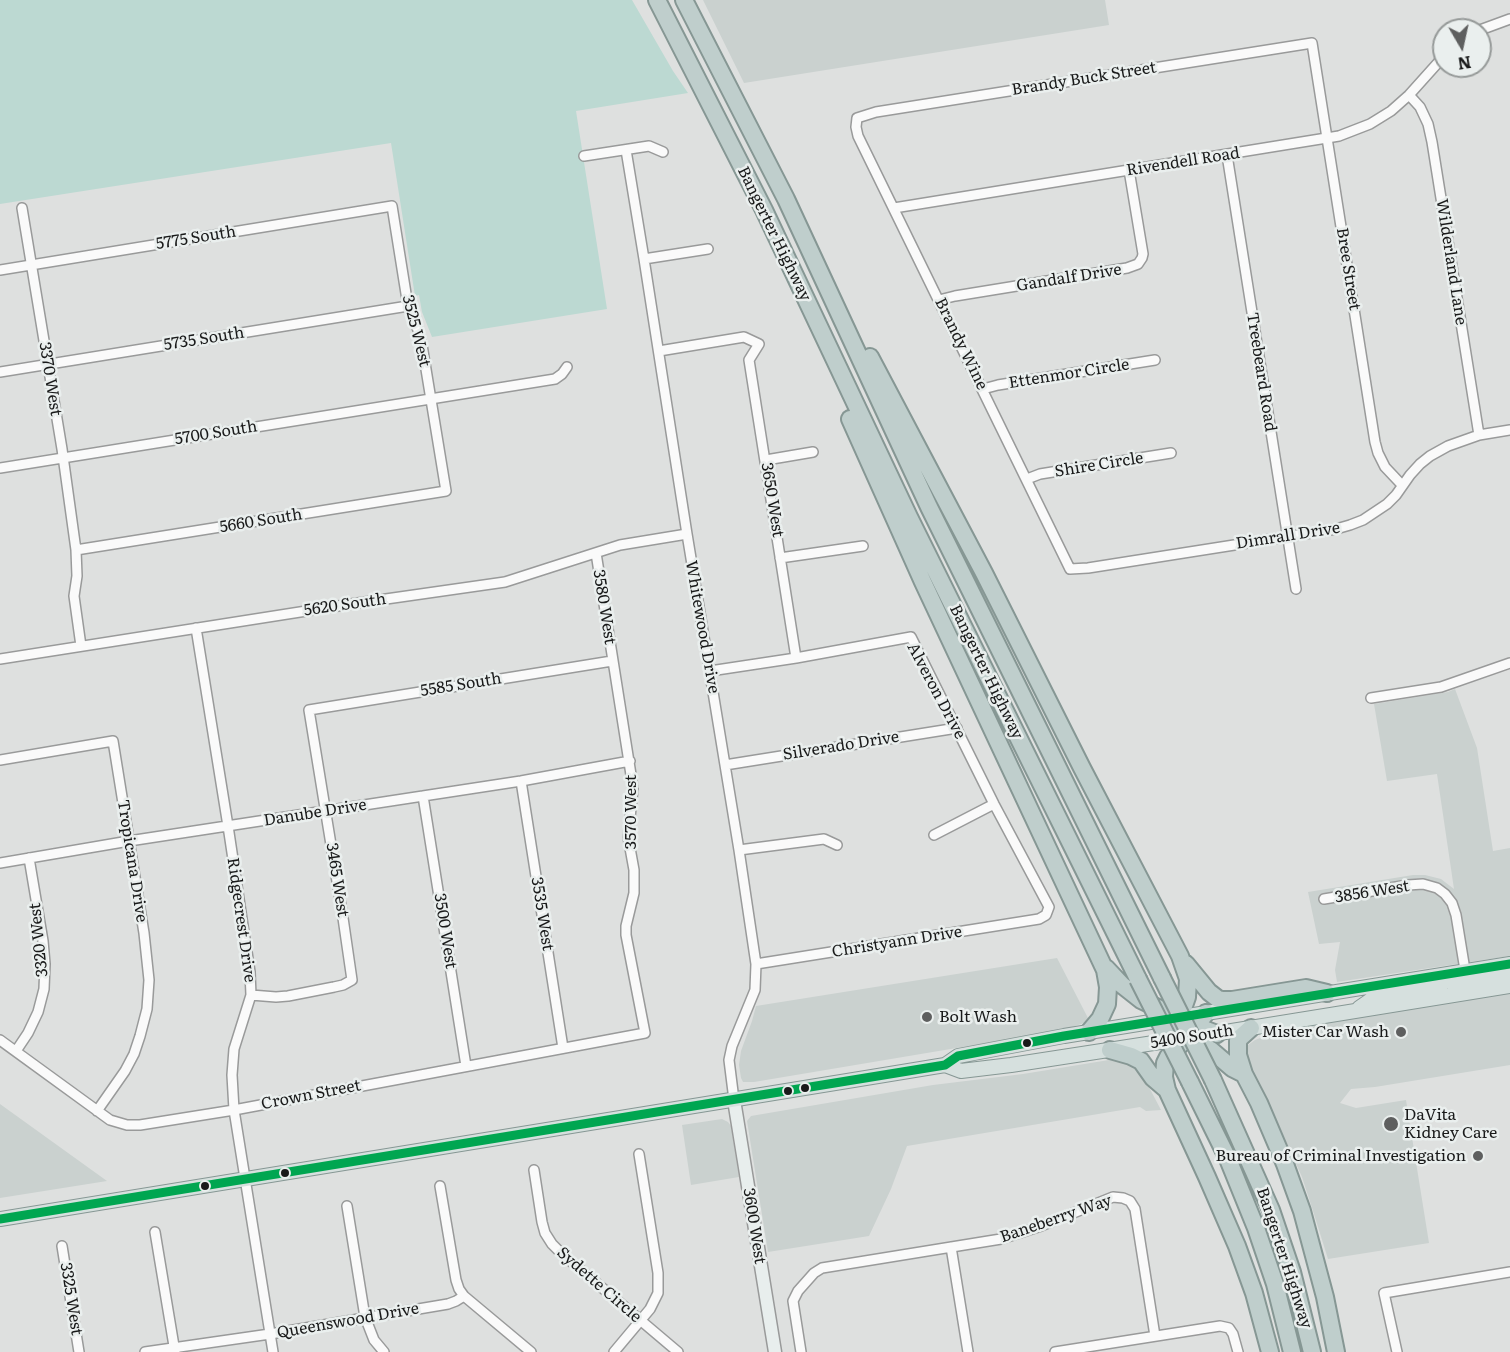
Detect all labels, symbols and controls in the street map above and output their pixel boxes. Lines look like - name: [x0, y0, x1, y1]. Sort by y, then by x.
- north arrow: [1432, 18, 1492, 78]
- text: N: [1456, 51, 1473, 77]
- street label: Brandy Buck Street: [1010, 58, 1158, 100]
- street label: Rivendell Road: [1125, 144, 1241, 180]
- street label: Bangerter Highway: [733, 164, 815, 304]
- street label: Wilderland Lane: [1432, 198, 1470, 326]
- street label: 5775 South: [155, 222, 237, 254]
- street label: Bree Street: [1332, 226, 1364, 312]
- street label: Gandalf Drive: [1015, 260, 1123, 296]
- street label: 3525 West: [398, 293, 434, 369]
- street label: Brandy Wine: [930, 295, 992, 393]
- street label: Treebeard Road: [1242, 311, 1280, 433]
- street label: 5735 South: [162, 323, 246, 355]
- street label: 3370 West: [35, 341, 65, 417]
- street label: Ettenmor Circle: [1007, 355, 1131, 393]
- street label: 5700 South: [173, 417, 259, 449]
- street label: Shire Circle: [1053, 449, 1145, 481]
- street label: 3650 West: [757, 461, 787, 539]
- street label: 5660 South: [218, 505, 304, 537]
- street label: Dimrall Drive: [1235, 518, 1341, 554]
- street label: Whitewood Drive: [681, 559, 723, 695]
- street label: 3580 West: [589, 568, 619, 646]
- street label: 5620 South: [303, 590, 387, 620]
- street label: Bangerter Highway: [945, 602, 1027, 742]
- street label: Alveron Drive: [903, 640, 969, 742]
- street label: 5585 South: [419, 669, 503, 701]
- street label: Silverado Drive: [782, 727, 900, 765]
- street label: 3570 West: [621, 775, 641, 849]
- street label: Danube Drive: [262, 795, 368, 831]
- street label: Tropicana Drive: [113, 798, 151, 924]
- street label: 3465 West: [322, 841, 352, 919]
- street label: Ridgecrest Drive: [223, 856, 259, 984]
- street label: 3535 West: [527, 876, 557, 952]
- street label: 3856 West: [1333, 877, 1411, 907]
- street label: 3500 West: [430, 892, 460, 970]
- street label: 3320 West: [26, 902, 52, 978]
- street label: Christyann Drive: [831, 922, 963, 962]
- place label: Bolt Wash: [939, 1007, 1017, 1027]
- marker: Bolt Wash: [920, 1010, 934, 1024]
- street label: 5400 South: [1149, 1021, 1235, 1053]
- place label: Mister Car Wash: [1262, 1022, 1389, 1042]
- marker: Mister Car Wash: [1394, 1025, 1408, 1039]
- unlabelled marker: [1021, 1037, 1033, 1049]
- street label: Crown Street: [260, 1076, 362, 1114]
- unlabelled marker: [799, 1082, 811, 1094]
- unlabelled marker: [782, 1085, 794, 1097]
- place label: DaVita Kidney Care: [1404, 1105, 1497, 1143]
- marker: DaVita Kidney Care: [1382, 1115, 1400, 1133]
- place label: Bureau of Criminal Investigation: [1216, 1146, 1466, 1166]
- marker: Bureau of Criminal Investigation: [1471, 1149, 1485, 1163]
- unlabelled marker: [279, 1167, 291, 1179]
- unlabelled marker: [199, 1180, 211, 1192]
- street label: Bangerter Highway: [1252, 1185, 1316, 1331]
- street label: 3600 West: [739, 1187, 769, 1265]
- street label: Baneberry Way: [998, 1191, 1114, 1247]
- street label: Sydette Circle: [553, 1243, 645, 1327]
- street label: 3325 West: [56, 1261, 86, 1337]
- street label: Queenswood Drive: [276, 1299, 420, 1343]

